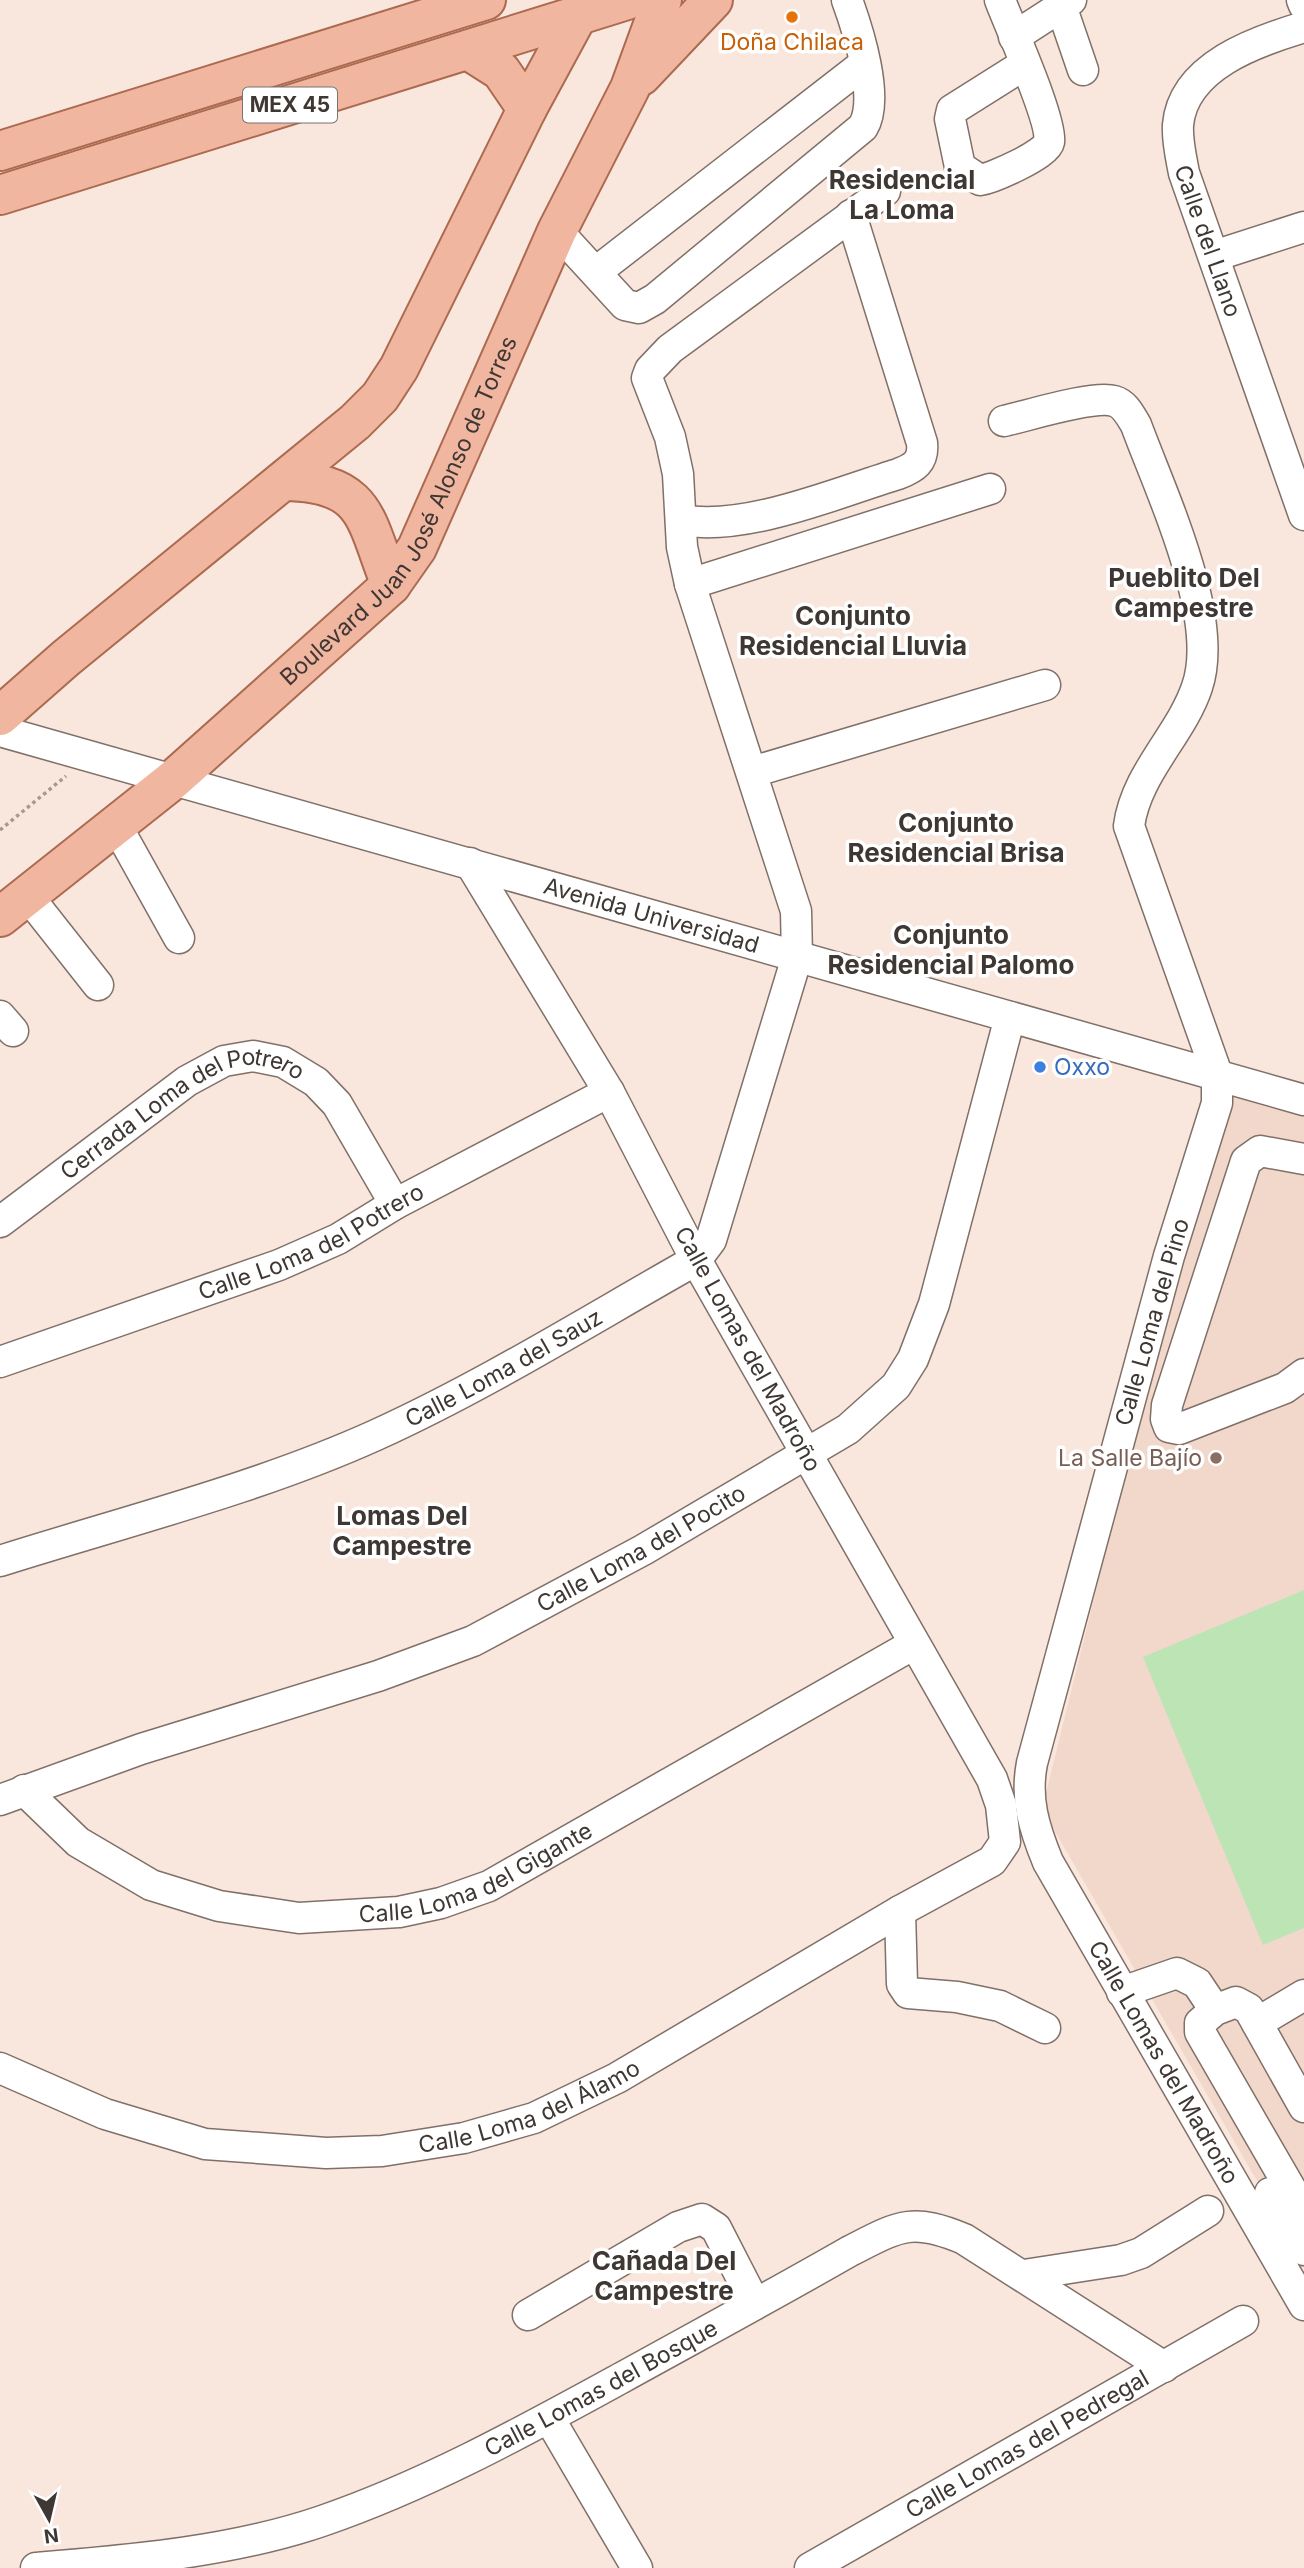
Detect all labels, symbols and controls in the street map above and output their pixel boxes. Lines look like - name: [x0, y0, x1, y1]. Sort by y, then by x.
- marker: Doña Chilaca: [784, 9, 800, 25]
- place label: Doña Chilaca: [720, 28, 864, 56]
- road number: MEX 45: [243, 88, 337, 122]
- street label: Calle del Llano: [1168, 161, 1247, 321]
- district label: Residencial La Loma: [829, 164, 975, 225]
- street label: Boulevard Juan José Alonso de Torres: [274, 332, 523, 691]
- district label: Pueblito Del Campestre: [1108, 562, 1260, 623]
- district label: Conjunto Residencial Lluvia: [739, 600, 967, 661]
- district label: Conjunto Residencial Brisa: [847, 807, 1065, 868]
- street label: Avenida Universidad: [541, 872, 762, 959]
- district label: Conjunto Residencial Palomo: [828, 919, 1074, 980]
- street label: Cerrada Loma del Potrero: [55, 1042, 310, 1186]
- place label: Oxxo: [1054, 1053, 1110, 1081]
- marker: Oxxo: [1032, 1059, 1048, 1075]
- street label: Calle Loma del Potrero: [195, 1177, 428, 1306]
- street label: Calle Loma del Pino: [1109, 1215, 1195, 1429]
- street label: Calle Lomas del Madroño: [669, 1222, 827, 1476]
- street label: Calle Loma del Sauz: [400, 1303, 607, 1433]
- place label: La Salle Bajío: [1058, 1444, 1202, 1472]
- marker: La Salle Bajío: [1208, 1450, 1224, 1466]
- street label: Calle Loma del Pocito: [532, 1479, 750, 1618]
- district label: Lomas Del Campestre: [332, 1500, 472, 1561]
- street label: Calle Loma del Gigante: [358, 1816, 597, 1928]
- street label: Calle Lomas del Madroño: [1083, 1936, 1245, 2189]
- street label: Calle Loma del Álamo: [416, 2054, 645, 2159]
- district label: Cañada Del Campestre: [592, 2245, 736, 2306]
- street label: Calle Lomas del Bosque: [480, 2314, 722, 2463]
- street label: Calle Lomas del Pedregal: [901, 2364, 1154, 2524]
- north arrow: [14, 2484, 84, 2554]
- text: N: [43, 2523, 60, 2548]

